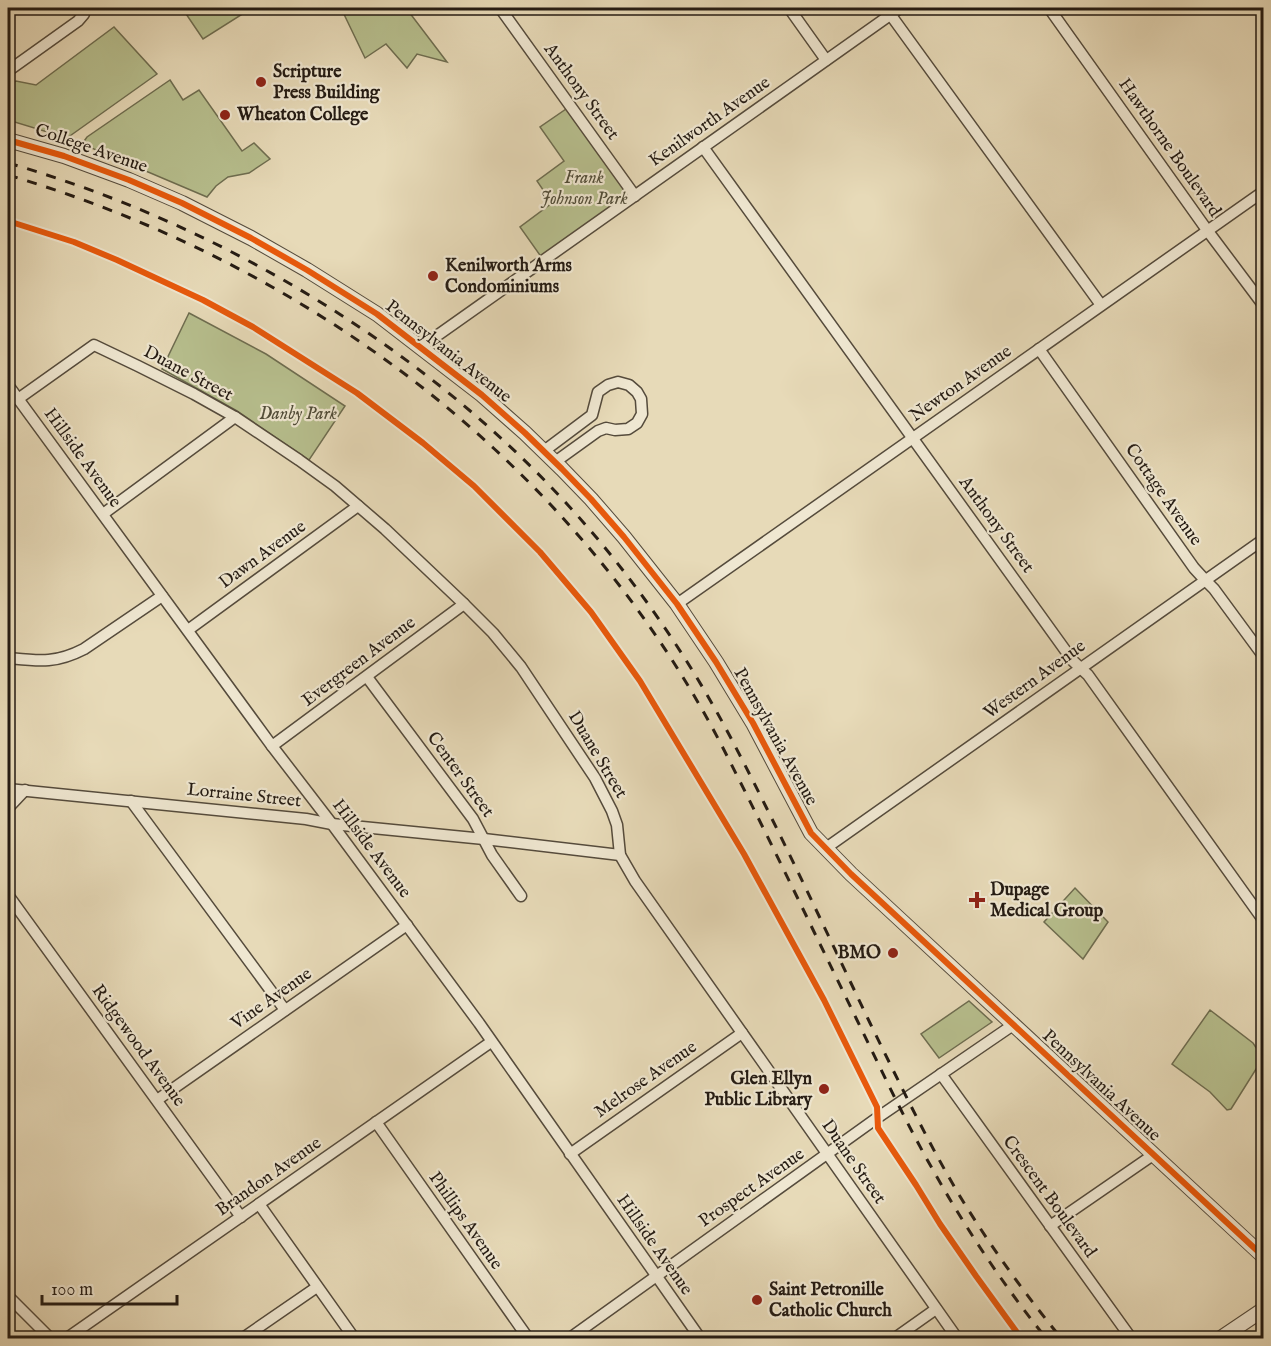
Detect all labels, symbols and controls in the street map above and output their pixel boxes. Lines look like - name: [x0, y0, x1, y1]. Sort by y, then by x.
- street label: Anthony Street: [538, 38, 624, 145]
- place label: Scripture Press Building: [273, 61, 381, 105]
- street label: Kenilworth Avenue: [645, 72, 775, 172]
- street label: Hawthorne Boulevard: [1112, 74, 1226, 222]
- marker: Scripture Press Building: [254, 75, 268, 89]
- place label: Wheaton College: [236, 104, 369, 127]
- marker: Wheaton College: [218, 108, 232, 122]
- street label: College Avenue: [32, 119, 150, 179]
- park label: Frank Johnson Park: [540, 167, 628, 211]
- place label: Kenilworth Arms Condominiums: [445, 255, 573, 299]
- marker: Kenilworth Arms Condominiums: [426, 269, 440, 283]
- street label: Pennsylvania Avenue: [380, 295, 516, 409]
- street label: Newton Avenue: [905, 340, 1017, 428]
- street label: Duane Street: [139, 341, 237, 407]
- park label: Danby Park: [259, 403, 337, 426]
- street label: Hillside Avenue: [38, 404, 126, 512]
- street label: Cottage Avenue: [1119, 439, 1207, 551]
- street label: Anthony Street: [953, 471, 1039, 578]
- street label: Dawn Avenue: [215, 516, 311, 594]
- street label: Evergreen Avenue: [298, 612, 420, 712]
- street label: Western Avenue: [980, 635, 1090, 725]
- street label: Pennsylvania Avenue: [728, 664, 822, 810]
- street label: Duane Street: [562, 707, 632, 803]
- street label: Center Street: [421, 728, 499, 822]
- street label: Lorraine Street: [186, 779, 302, 813]
- street label: Hillside Avenue: [326, 795, 416, 903]
- place label: Dupage Medical Group: [990, 879, 1104, 923]
- marker: Dupage Medical Group: [968, 891, 986, 909]
- place label: BMO: [837, 942, 881, 965]
- marker: BMO: [886, 946, 900, 960]
- street label: Vine Avenue: [226, 963, 317, 1036]
- street label: Ridgewood Avenue: [86, 980, 190, 1112]
- street label: Pennsylvania Avenue: [1037, 1025, 1165, 1147]
- street label: Melrose Avenue: [590, 1036, 702, 1124]
- place label: Glen Ellyn Public Library: [704, 1068, 813, 1112]
- marker: Glen Ellyn Public Library: [817, 1082, 831, 1096]
- street label: Duane Street: [815, 1115, 891, 1209]
- street label: Crescent Boulevard: [997, 1131, 1101, 1263]
- street label: Brandon Avenue: [212, 1132, 326, 1222]
- street label: Prospect Avenue: [695, 1143, 809, 1233]
- street label: Phillips Avenue: [423, 1168, 507, 1274]
- street label: Hillside Avenue: [611, 1190, 697, 1300]
- scale bar: [42, 1268, 177, 1306]
- text: 100 m: [51, 1279, 93, 1302]
- place label: Saint Petronille Catholic Church: [769, 1279, 892, 1323]
- marker: Saint Petronille Catholic Church: [750, 1293, 764, 1307]

